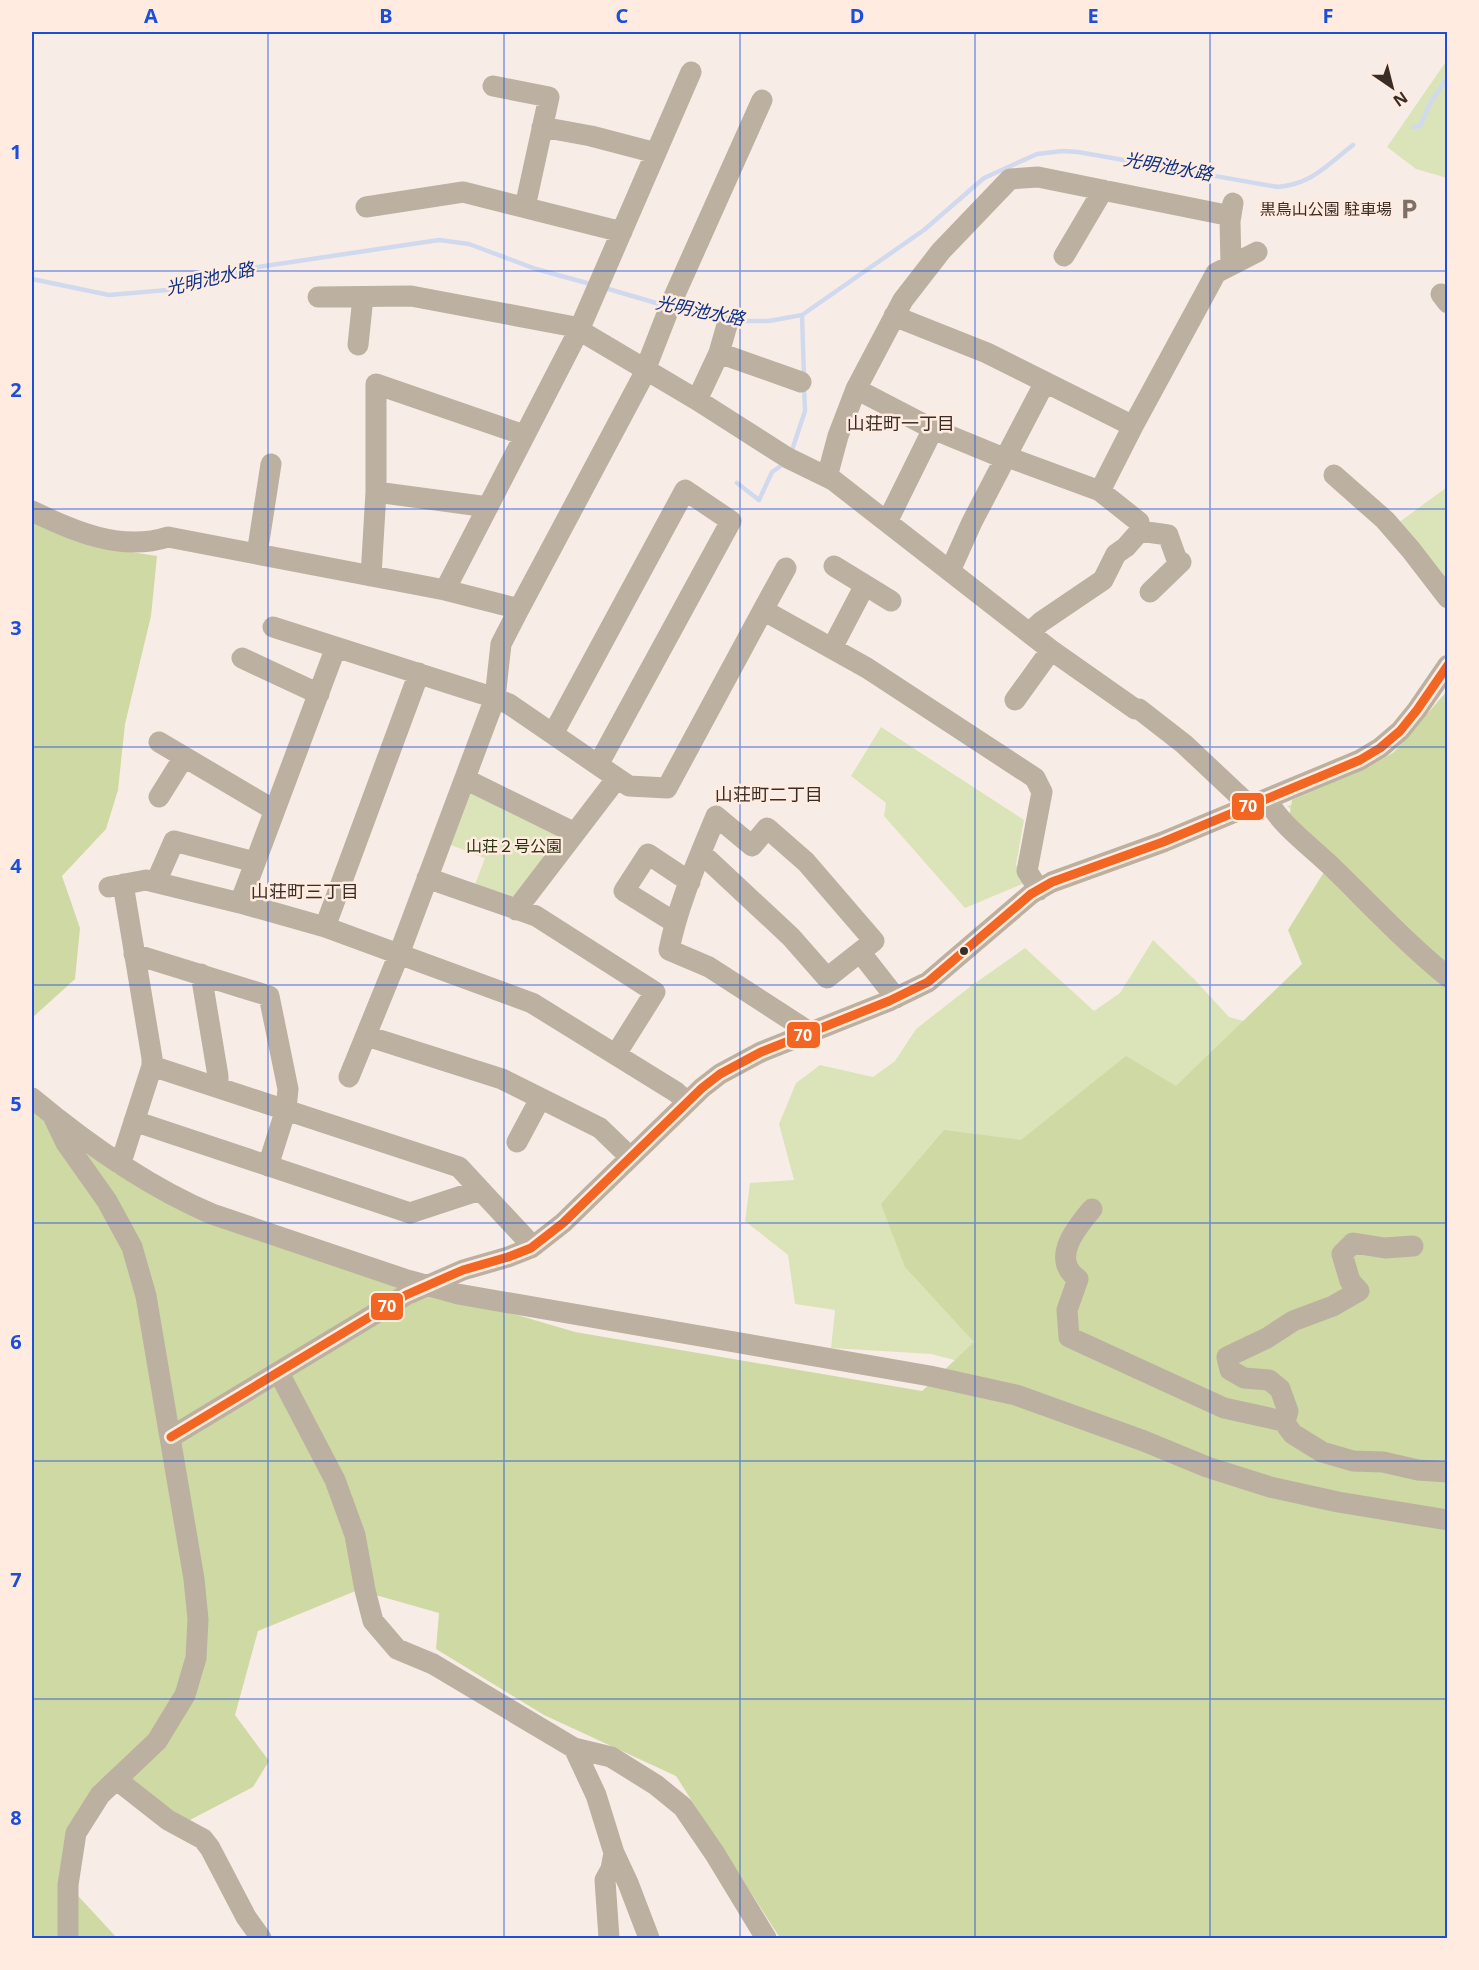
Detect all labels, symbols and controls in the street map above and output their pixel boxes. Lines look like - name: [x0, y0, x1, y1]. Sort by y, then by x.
- text: A: [144, 2, 158, 29]
- text: B: [379, 2, 393, 29]
- text: C: [616, 2, 629, 29]
- text: D: [850, 2, 864, 29]
- text: E: [1087, 2, 1099, 29]
- text: F: [1323, 2, 1333, 29]
- north arrow: [1362, 57, 1422, 117]
- text: N: [1389, 87, 1412, 112]
- text: 1: [10, 138, 22, 165]
- water label: 光明池水路: [1122, 146, 1217, 186]
- parking icon: 黒鳥山公園 駐車場: [1397, 197, 1421, 221]
- place label: 黒鳥山公園 駐車場: [1260, 198, 1392, 220]
- water label: 光明池水路: [163, 256, 258, 300]
- water label: 光明池水路: [654, 290, 749, 331]
- text: 2: [10, 376, 22, 403]
- district label: 山荘町一丁目: [847, 411, 955, 435]
- text: 3: [10, 614, 22, 641]
- district label: 山荘町二丁目: [715, 782, 823, 806]
- line badge: 70: [1231, 792, 1265, 821]
- text: 70: [1239, 795, 1257, 817]
- park label: 山荘２号公園: [466, 835, 562, 857]
- text: 4: [10, 852, 22, 879]
- district label: 山荘町三丁目: [251, 879, 359, 903]
- unlabelled marker: [958, 945, 970, 957]
- line badge: 70: [786, 1021, 821, 1049]
- text: 70: [794, 1024, 812, 1046]
- text: 5: [10, 1090, 22, 1117]
- line badge: 70: [370, 1292, 404, 1321]
- text: 70: [378, 1295, 396, 1317]
- text: 6: [10, 1328, 22, 1355]
- text: 7: [10, 1566, 22, 1593]
- text: 8: [10, 1804, 22, 1831]

